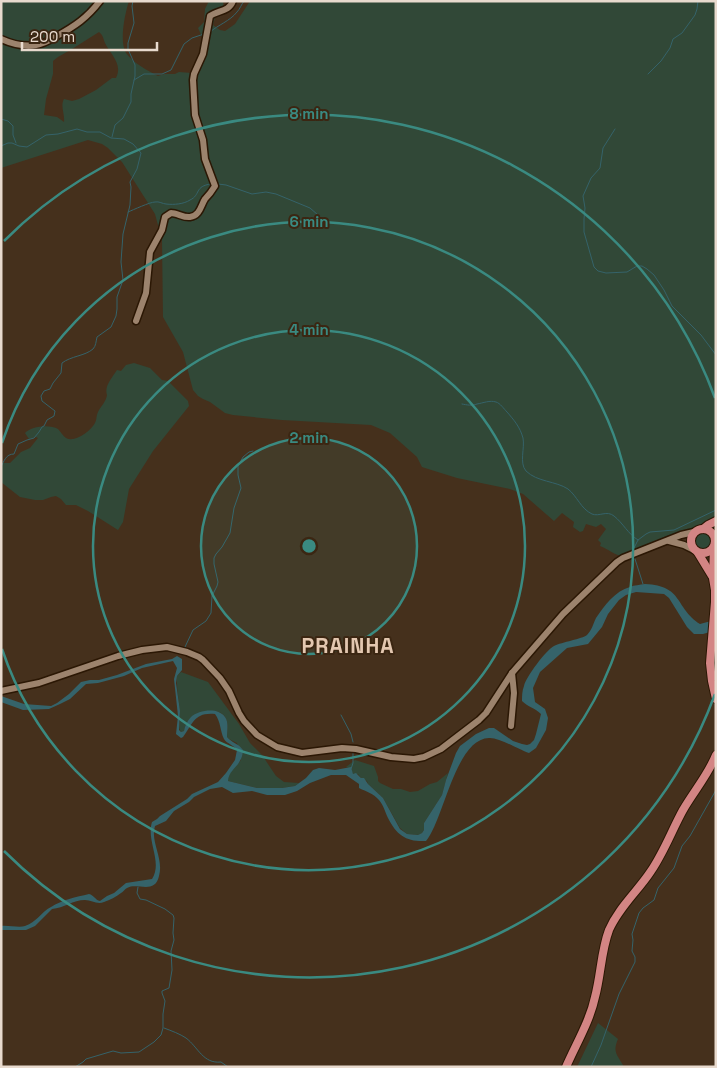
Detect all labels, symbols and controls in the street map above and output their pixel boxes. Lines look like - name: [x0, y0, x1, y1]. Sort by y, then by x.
- scale bar: [22, 20, 158, 52]
- text: 200 m: [30, 27, 75, 46]
- text: 8 min: [290, 104, 328, 123]
- text: 6 min: [289, 212, 329, 231]
- text: 4 min: [289, 320, 329, 339]
- text: 2 min: [290, 428, 328, 447]
- centre of rings: [300, 537, 318, 555]
- district label: PRAINHA: [302, 632, 394, 659]

